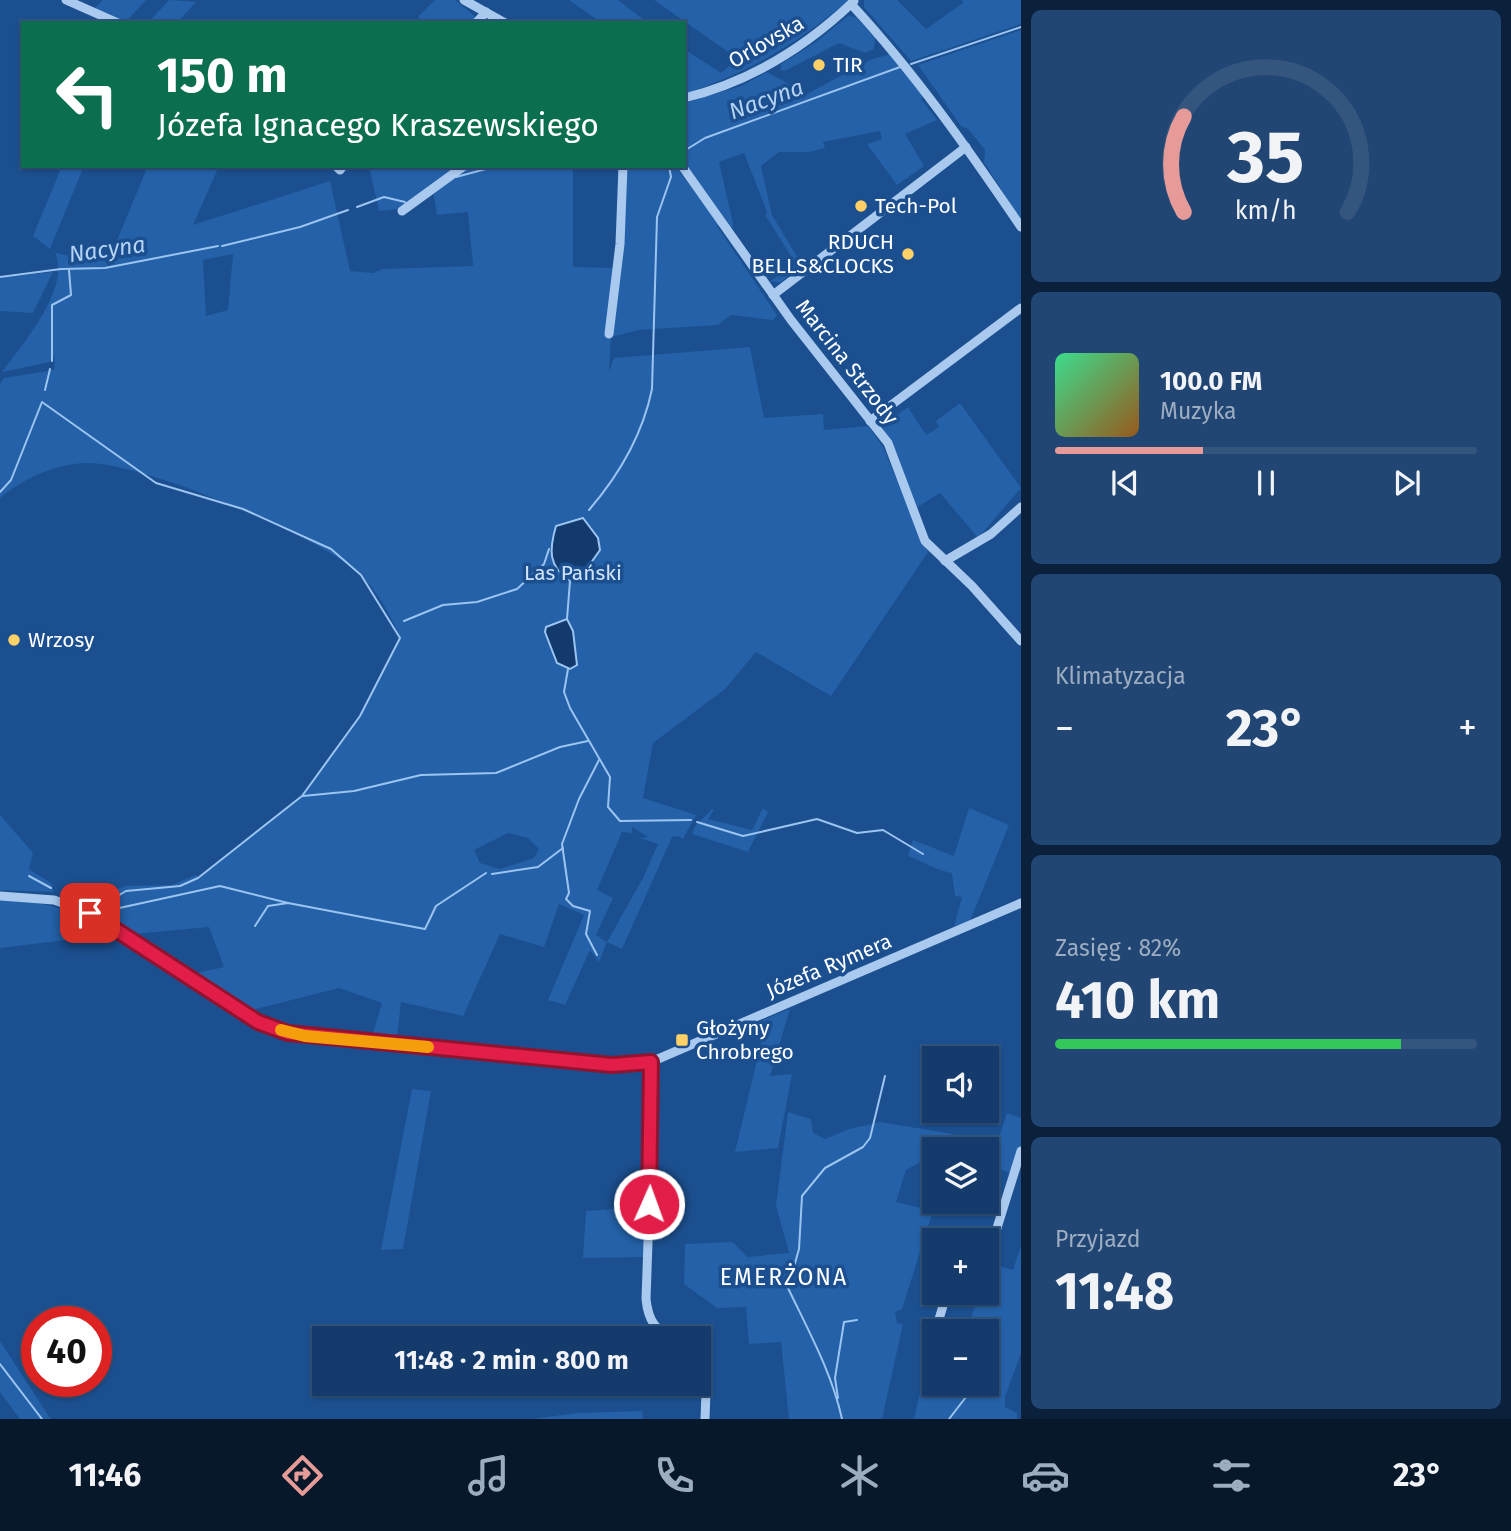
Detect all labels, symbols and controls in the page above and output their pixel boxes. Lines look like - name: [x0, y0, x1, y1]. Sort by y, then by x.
- street label: Orlovska: [724, 10, 808, 74]
- text: 150 m: [157, 46, 288, 105]
- icon: left: [42, 49, 133, 140]
- place label: TIR: [833, 52, 863, 78]
- marker: TIR: [811, 57, 827, 73]
- water label: Nacyna: [725, 73, 807, 125]
- text: Józefa Ignacego Kraszewskiego: [157, 106, 599, 144]
- text: 35: [1227, 114, 1304, 201]
- place label: Tech-Pol: [875, 193, 957, 219]
- text: km/h: [1235, 196, 1297, 226]
- marker: Tech-Pol: [853, 198, 869, 214]
- place label: RDUCH BELLS&CLOCKS: [751, 229, 894, 279]
- water label: Nacyna: [67, 230, 147, 268]
- marker: RDUCH BELLS&CLOCKS: [900, 246, 916, 262]
- street label: Marcina Strzody: [790, 294, 904, 430]
- text: 100.0 FM: [1160, 366, 1262, 397]
- text: Muzyka: [1160, 397, 1237, 425]
- icon: previous: [1106, 464, 1144, 502]
- icon: pause: [1247, 464, 1285, 502]
- icon: next: [1388, 464, 1426, 502]
- park label: Las Pański: [524, 560, 622, 586]
- place label: Wrzosy: [28, 627, 95, 653]
- marker: Wrzosy: [6, 632, 22, 648]
- text: Klimatyzacja: [1055, 662, 1186, 690]
- text: 23°: [1226, 697, 1306, 760]
- text: −: [1055, 705, 1074, 751]
- text: +: [1458, 705, 1477, 751]
- pin: [60, 883, 120, 943]
- icon: arrive: [71, 894, 109, 932]
- street label: Józefa Rymera: [762, 928, 896, 1004]
- text: Zasięg · 82%: [1055, 934, 1181, 962]
- text: 410 km: [1055, 969, 1220, 1032]
- place label: Głożyny Chrobrego: [696, 1015, 794, 1065]
- marker: Głożyny Chrobrego: [674, 1032, 690, 1048]
- map controls: [922, 1046, 999, 1396]
- button: sound: [922, 1046, 999, 1123]
- button: layers: [922, 1137, 999, 1214]
- position arrow: [612, 1167, 686, 1241]
- text: Przyjazd: [1055, 1225, 1141, 1253]
- button: +: [922, 1228, 999, 1305]
- text: 11:48: [1055, 1260, 1174, 1323]
- district label: EMERŻONA: [720, 1263, 848, 1291]
- speed limit sign: 40: [21, 1306, 112, 1397]
- button: −: [922, 1319, 999, 1396]
- text: 11:48 · 2 min · 800 m: [394, 1345, 629, 1376]
- icon: directions: [278, 1451, 327, 1500]
- icon: music: [464, 1451, 513, 1500]
- icon: phone: [650, 1451, 699, 1500]
- icon: climate: [835, 1451, 884, 1500]
- icon: car: [1021, 1451, 1070, 1500]
- icon: filters: [1207, 1451, 1256, 1500]
- text: 11:46: [68, 1456, 141, 1494]
- text: 23°: [1393, 1456, 1443, 1494]

